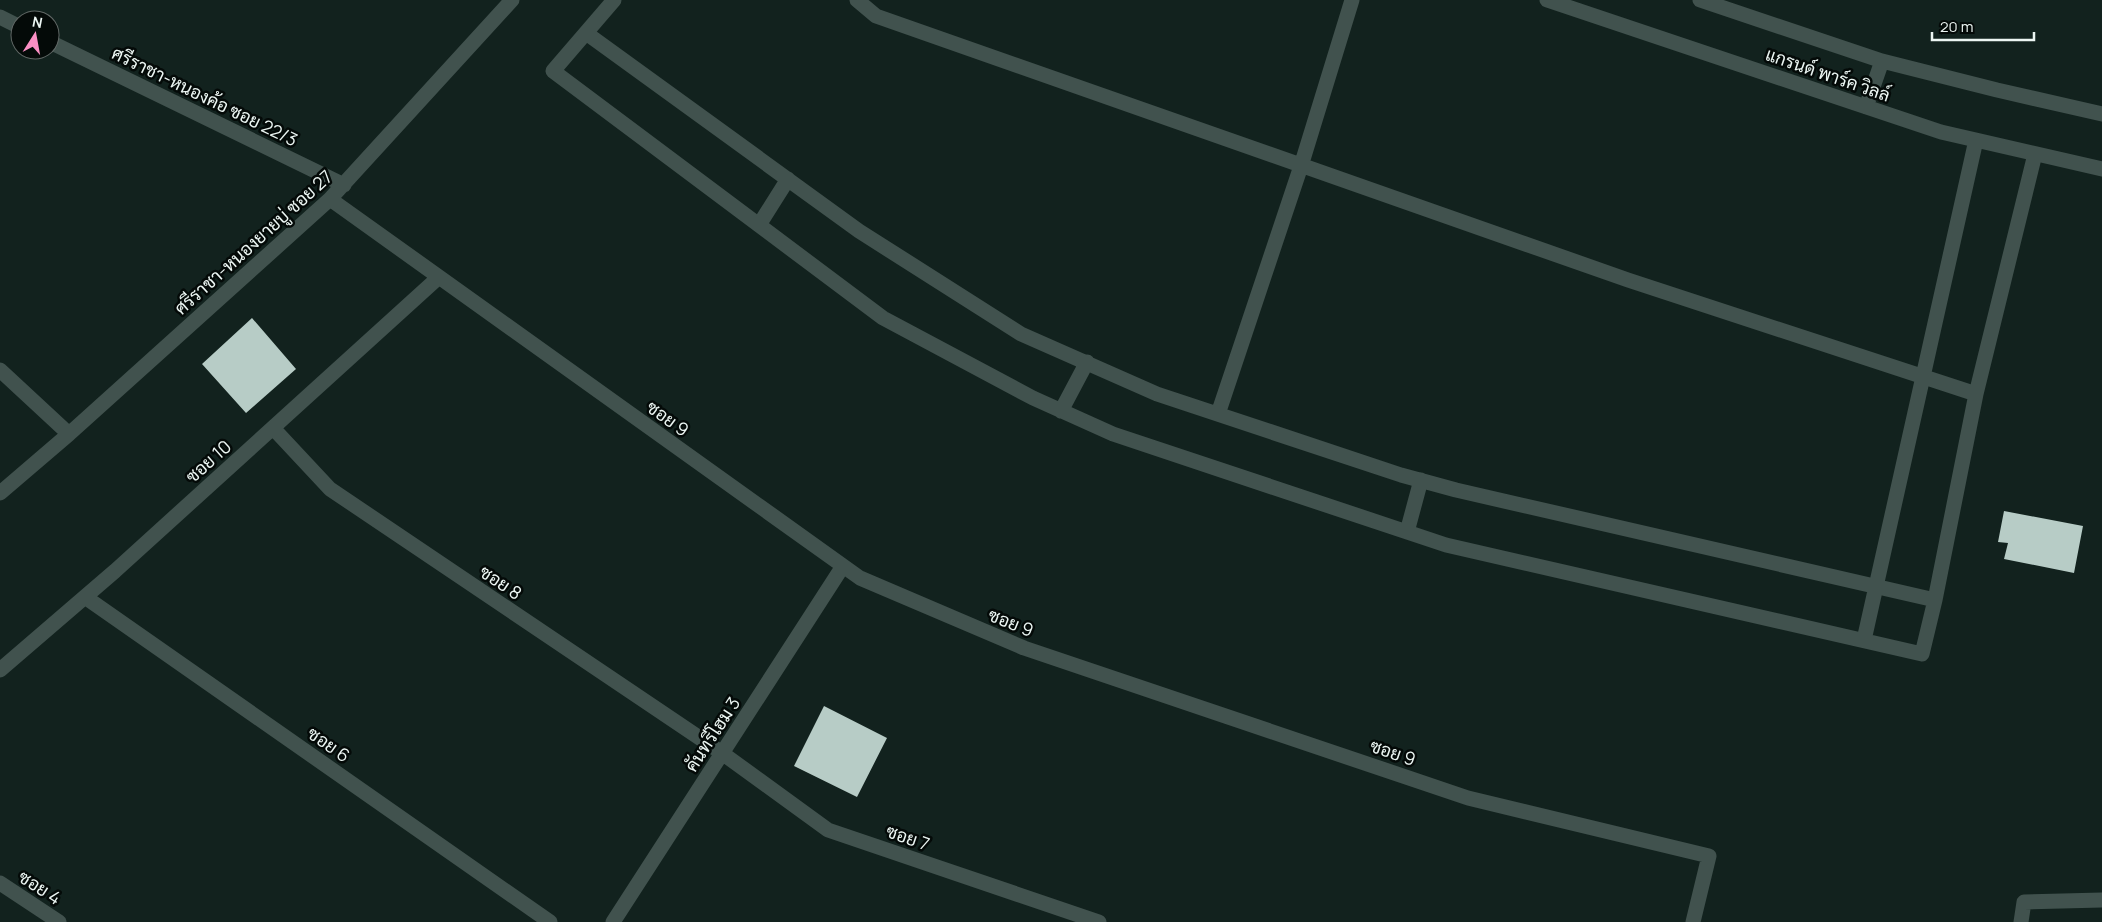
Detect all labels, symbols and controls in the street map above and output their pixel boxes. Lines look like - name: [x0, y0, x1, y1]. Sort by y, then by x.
- north arrow: [10, 10, 60, 60]
- scale bar: [1932, 10, 2034, 42]
- text: N: [31, 11, 44, 32]
- text: 20 m: [1940, 16, 1973, 37]
- street label: ศรีราชา-หนองค้อ ซอย 22/3: [108, 41, 302, 151]
- street label: แกรนด์ พาร์ค วิลล์: [1763, 41, 1893, 107]
- street label: ศรีราชา-หนองยายบู่ ซอย 27: [169, 164, 339, 321]
- street label: ซอย 9: [642, 395, 694, 441]
- street label: ซอย 10: [180, 434, 236, 488]
- street label: ซอย 8: [475, 559, 527, 605]
- street label: ซอย 9: [985, 602, 1037, 642]
- street label: คันทรีโฮม 3: [679, 692, 745, 776]
- street label: ซอย 6: [303, 721, 355, 767]
- street label: ซอย 9: [1367, 733, 1419, 771]
- street label: ซอย 7: [883, 818, 933, 856]
- street label: ซอย 4: [14, 864, 66, 910]

